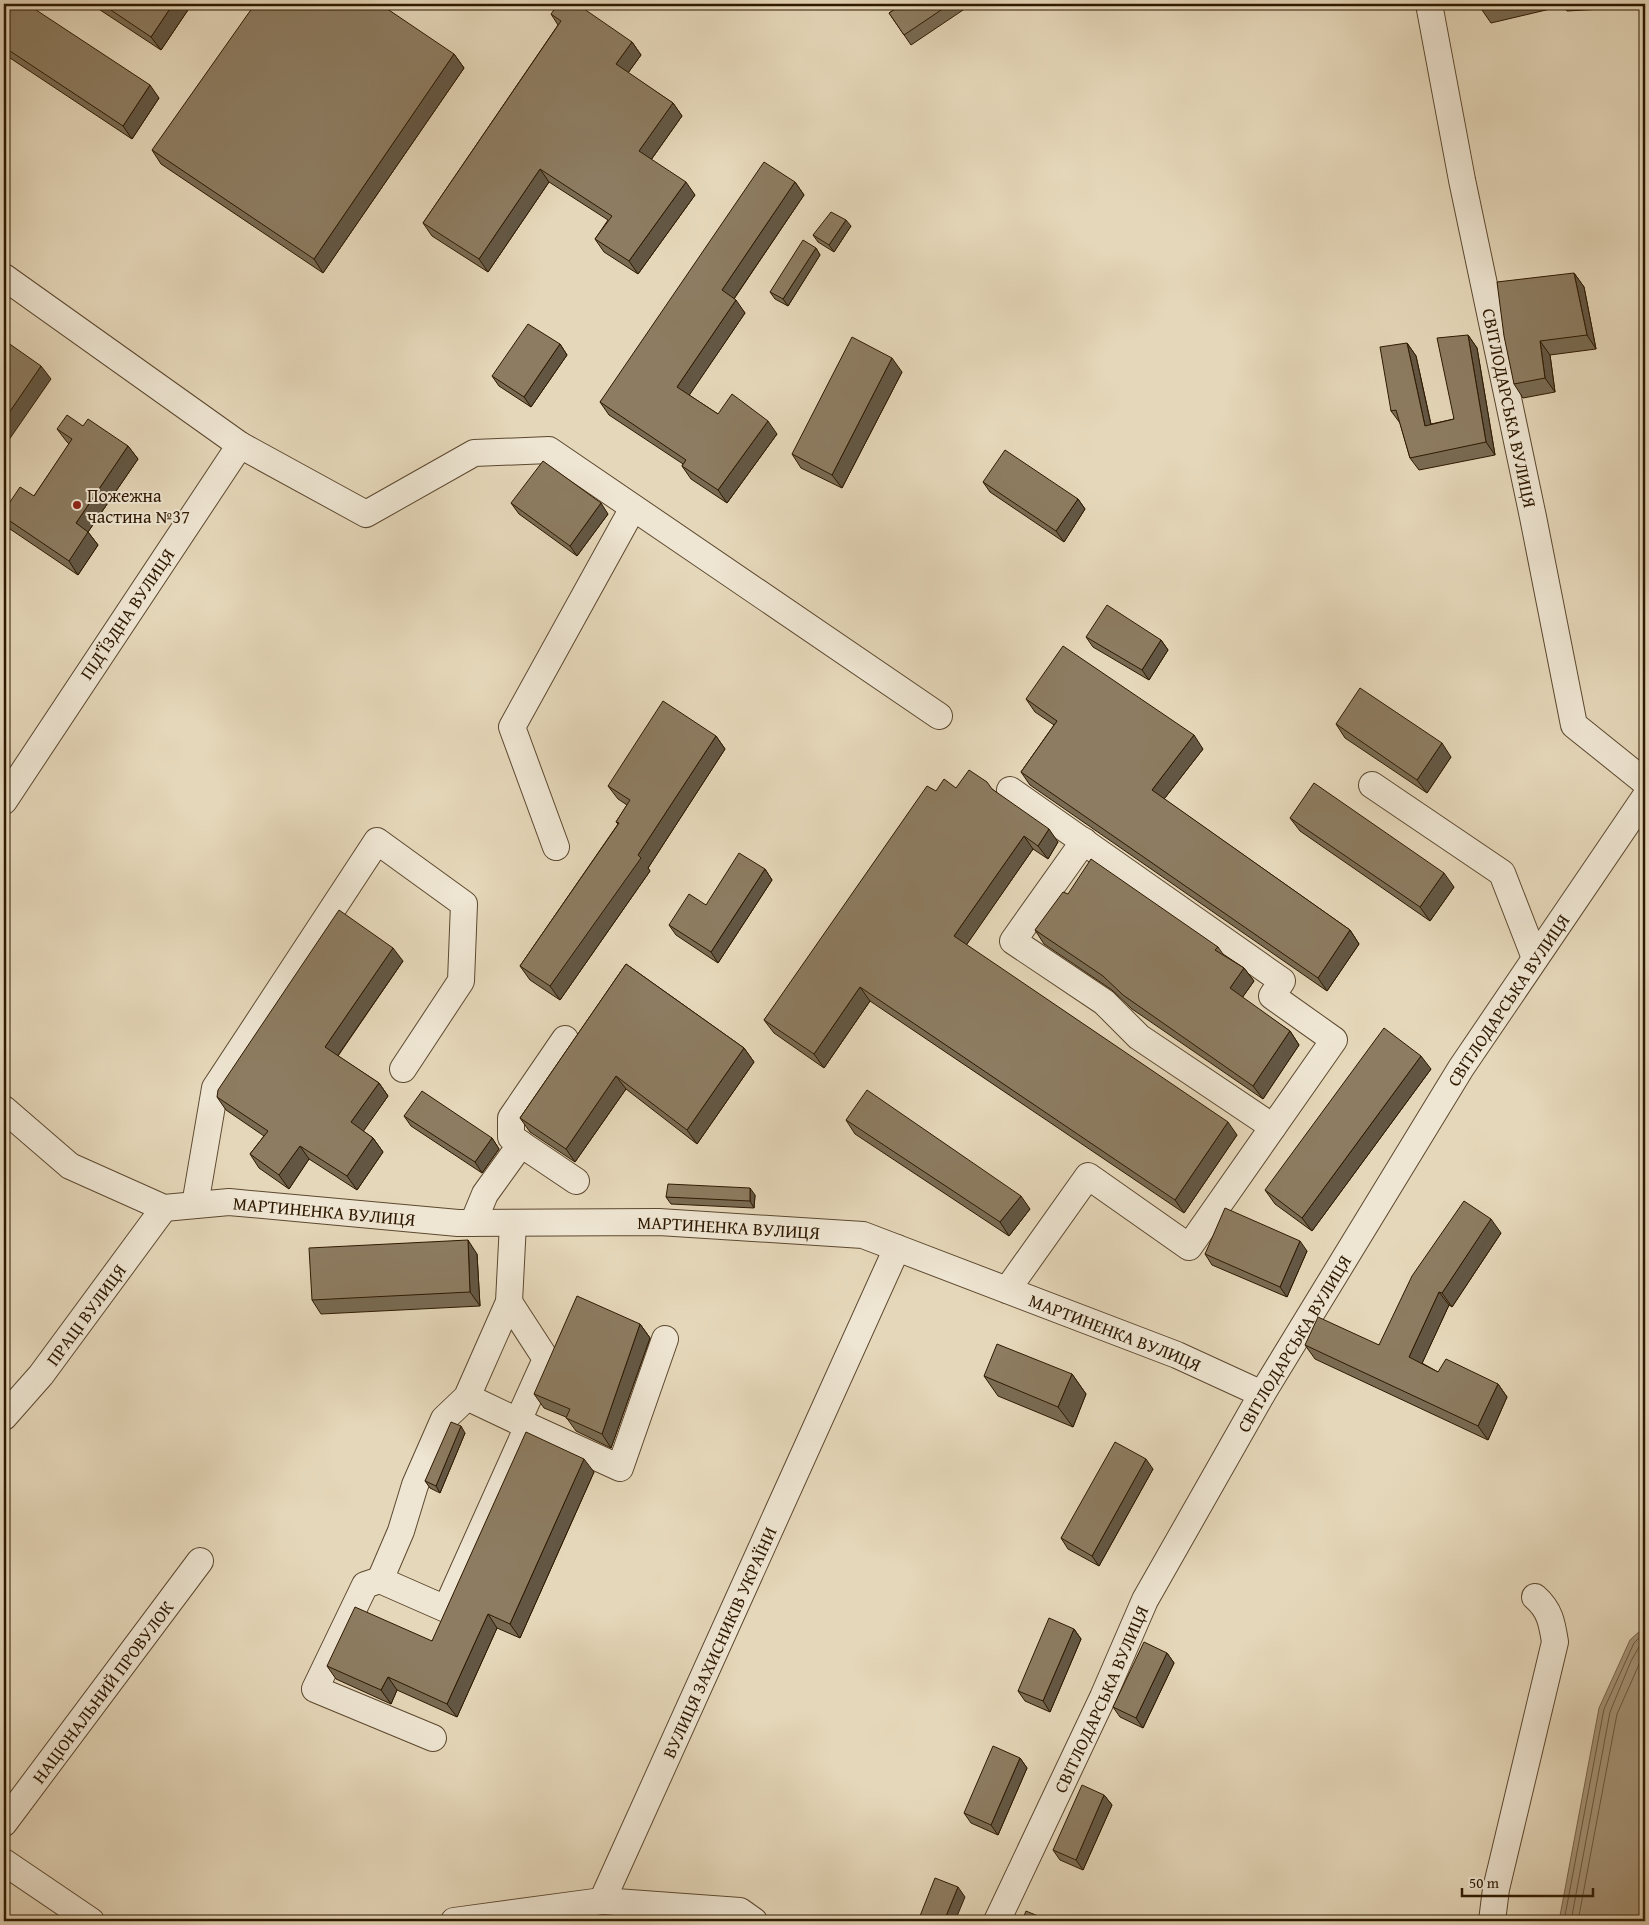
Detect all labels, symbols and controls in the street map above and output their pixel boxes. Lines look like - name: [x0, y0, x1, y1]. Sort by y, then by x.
- street label: СВІТЛОДАРСЬКА ВУЛИЦЯ: [1476, 306, 1544, 510]
- place label: Пожежна частина №37: [87, 482, 190, 530]
- marker: Пожежна частина №37: [71, 499, 83, 511]
- street label: ПІД’ЇЗДНА ВУЛИЦЯ: [73, 543, 181, 685]
- street label: СВІТЛОДАРСЬКА ВУЛИЦЯ: [1440, 908, 1576, 1091]
- street label: МАРТИНЕНКА ВУЛИЦЯ: [232, 1189, 417, 1233]
- street label: МАРТИНЕНКА ВУЛИЦЯ: [637, 1208, 821, 1246]
- street label: СВІТЛОДАРСЬКА ВУЛИЦЯ: [1230, 1249, 1358, 1437]
- street label: ПРАЦІ ВУЛИЦЯ: [39, 1258, 132, 1371]
- street label: МАРТИНЕНКА ВУЛИЦЯ: [1025, 1286, 1206, 1378]
- street label: ВУЛИЦЯ ЗАХИСНИКІВ УКРАЇНИ: [655, 1522, 783, 1762]
- street label: НАЦІОНАЛЬНИЙ ПРОВУЛОК: [25, 1595, 180, 1789]
- street label: СВІТЛОДАРСЬКА ВУЛИЦЯ: [1046, 1601, 1155, 1797]
- scale bar: [1462, 1865, 1593, 1897]
- text: 50 m: [1469, 1872, 1500, 1893]

